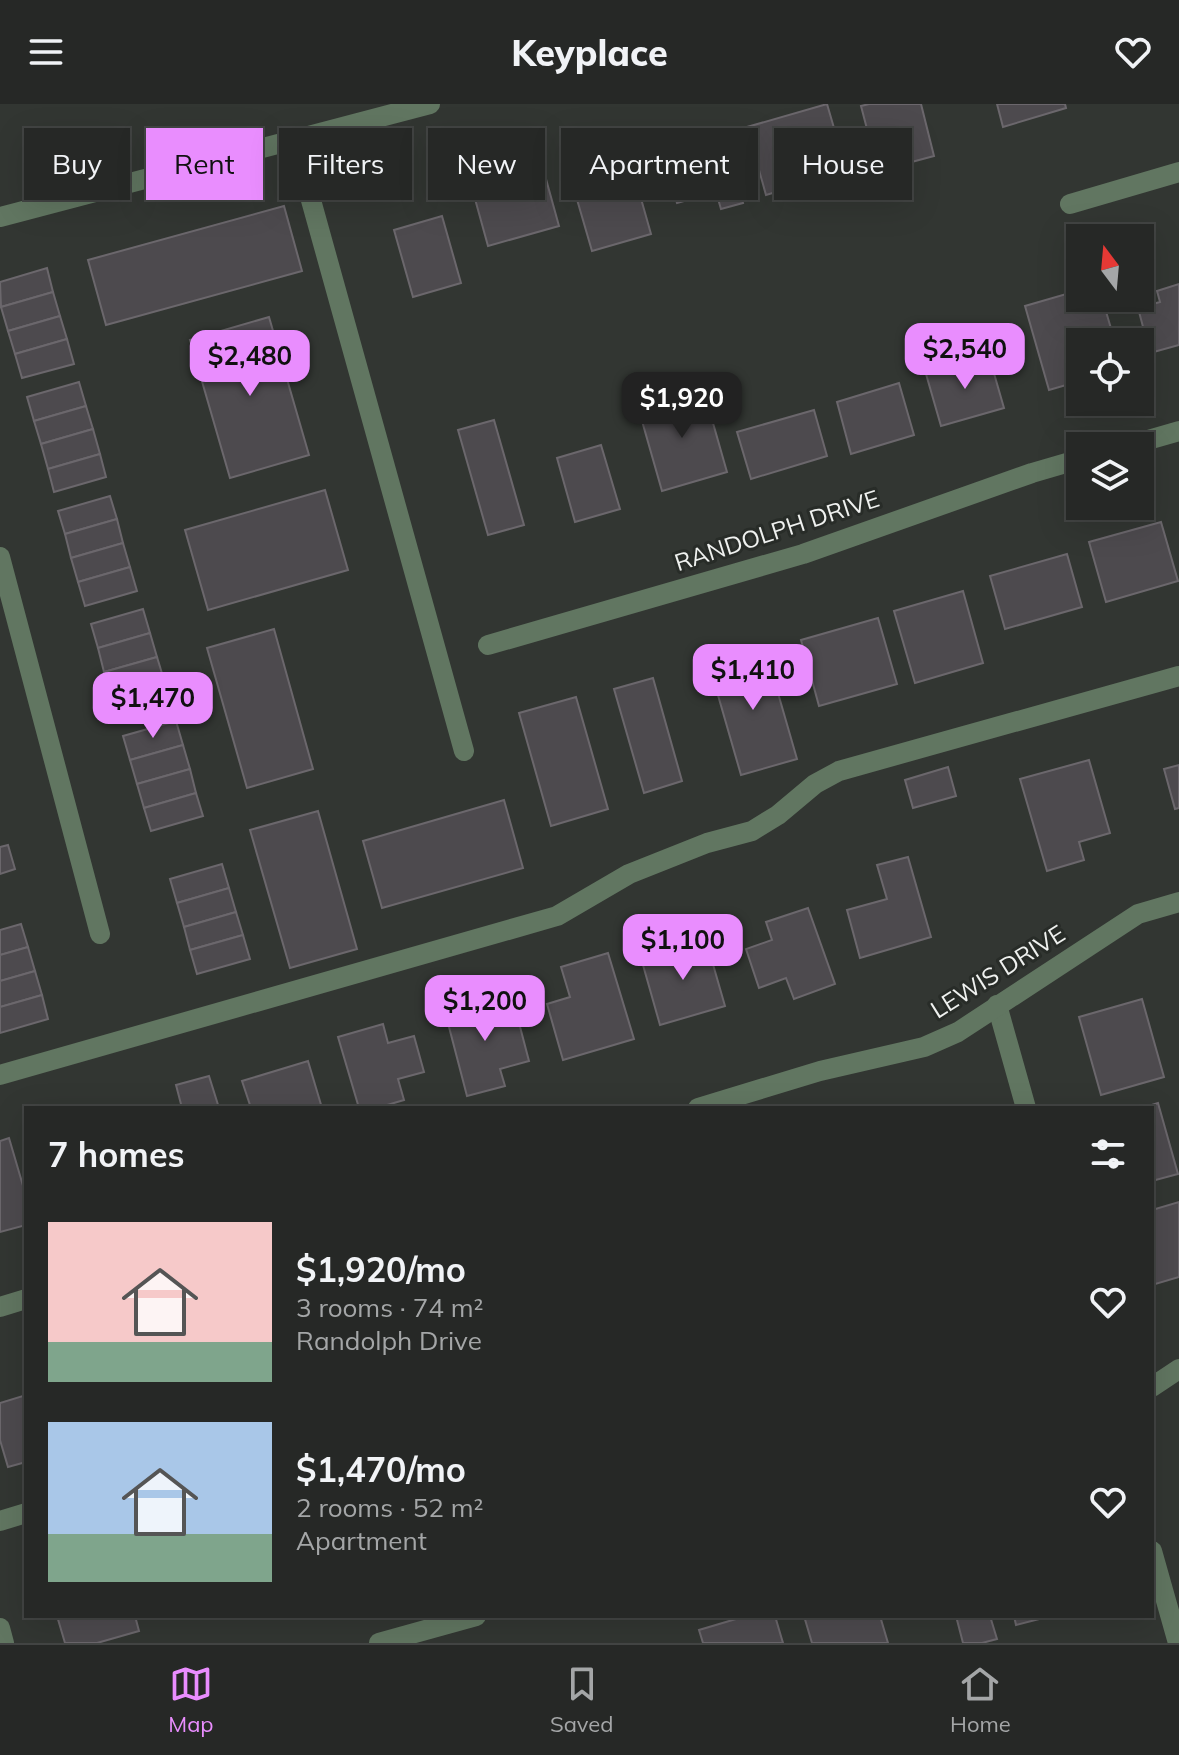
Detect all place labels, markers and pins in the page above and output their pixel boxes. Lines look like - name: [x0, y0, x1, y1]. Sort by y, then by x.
- pin: $2,540: [900, 323, 1030, 391]
- pin: $2,480: [185, 330, 315, 398]
- pin: $1,920: [617, 372, 747, 440]
- pin: $1,410: [688, 644, 818, 712]
- pin: $1,470: [88, 672, 218, 740]
- pin: $1,100: [618, 914, 748, 982]
- pin: $1,200: [420, 975, 550, 1043]

